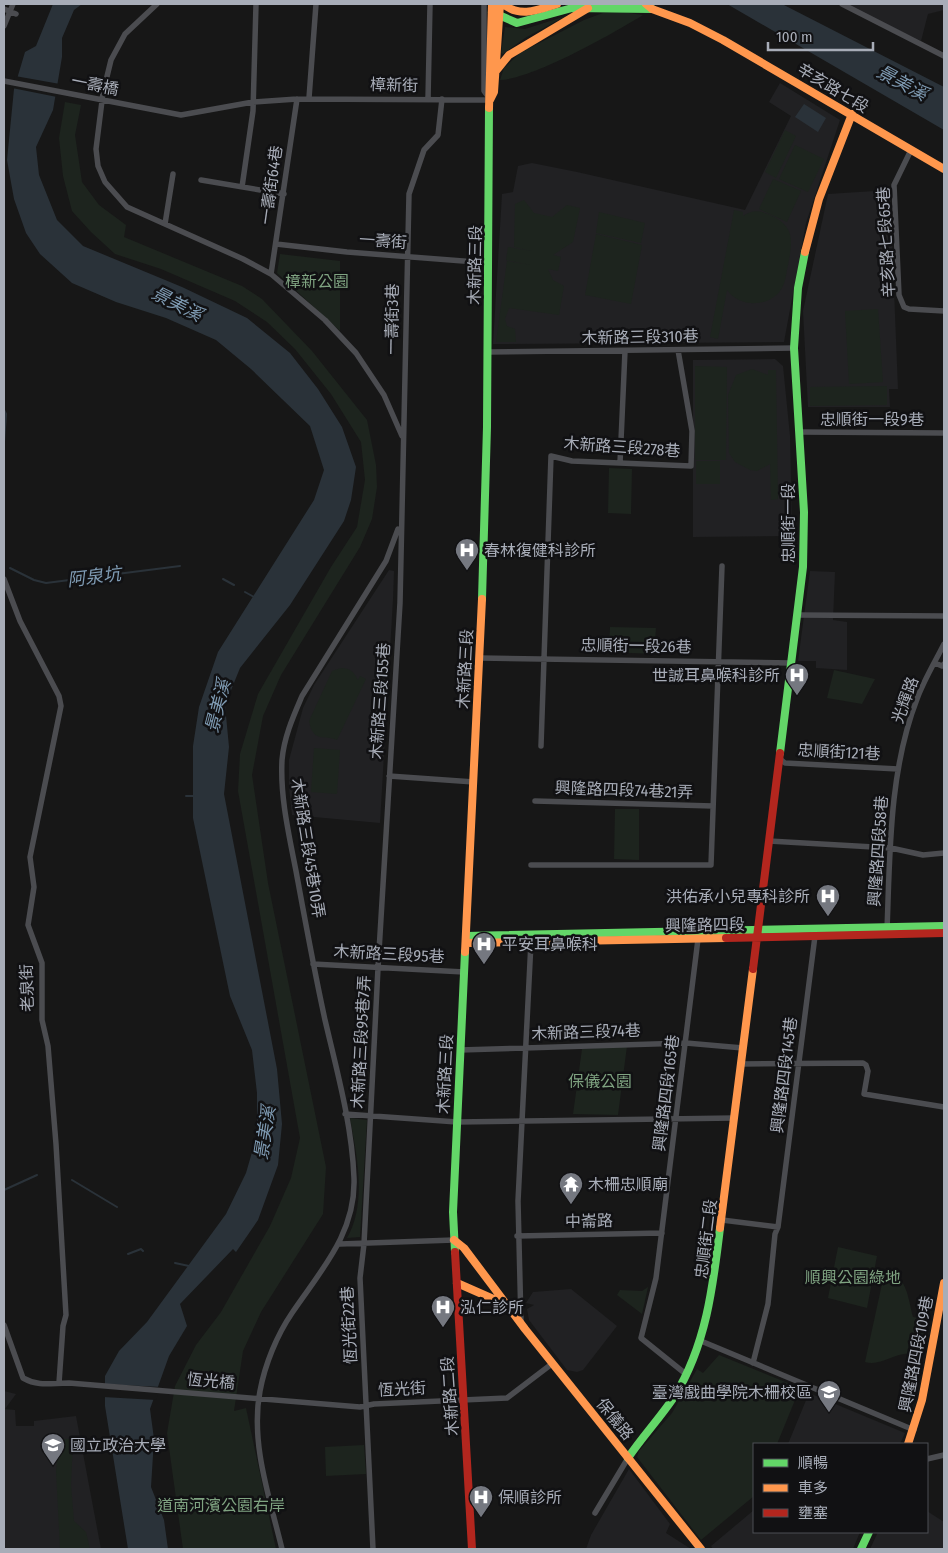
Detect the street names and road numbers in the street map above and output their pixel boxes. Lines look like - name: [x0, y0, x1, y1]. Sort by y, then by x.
- street label: 辛亥路七段: [794, 59, 872, 117]
- street label: 一壽橋: [70, 71, 120, 99]
- street label: 樟新街: [370, 75, 418, 95]
- street label: 一壽街64巷: [256, 144, 286, 226]
- street label: 辛亥路七段65巷: [874, 186, 898, 298]
- street label: 木新路三段: [465, 225, 485, 305]
- street label: 一壽街: [358, 230, 408, 252]
- street label: 一壽街3巷: [382, 283, 402, 355]
- street label: 木新路三段310巷: [581, 326, 699, 348]
- street label: 忠順街一段9巷: [820, 410, 924, 429]
- street label: 木新路三段278巷: [563, 433, 681, 461]
- street label: 忠順街一段: [779, 483, 798, 563]
- street label: 木新路三段: [453, 629, 477, 709]
- street label: 忠順街一段26巷: [580, 636, 692, 656]
- street label: 木新路三段155巷: [366, 642, 394, 760]
- street label: 光輝路: [888, 674, 922, 726]
- street label: 忠順街121巷: [797, 740, 881, 764]
- street label: 木新路三段45巷10弄: [288, 777, 328, 919]
- street label: 興隆路四段74巷21弄: [554, 778, 694, 802]
- street label: 興隆路四段58巷: [865, 795, 891, 907]
- street label: 興隆路四段: [665, 915, 745, 935]
- street label: 木新路三段95巷: [333, 942, 445, 966]
- street label: 老泉街: [17, 964, 37, 1012]
- street label: 木新路三段95巷7弄: [348, 975, 374, 1109]
- street label: 興隆路四段145巷: [767, 1016, 801, 1134]
- street label: 木新路三段74巷: [531, 1021, 641, 1043]
- street label: 木新路三段: [433, 1034, 457, 1114]
- street label: 興隆路四段165巷: [649, 1034, 683, 1152]
- street label: 忠順街二段: [692, 1198, 720, 1280]
- street label: 中崙路: [565, 1211, 613, 1231]
- street label: 恆光街22巷: [337, 1285, 361, 1365]
- street label: 興隆路四段109巷: [895, 1294, 937, 1414]
- street label: 木新路二段: [438, 1355, 462, 1437]
- street label: 恆光橋: [186, 1369, 236, 1393]
- street label: 恆光街: [378, 1378, 426, 1400]
- street label: 保儀路: [593, 1394, 637, 1444]

